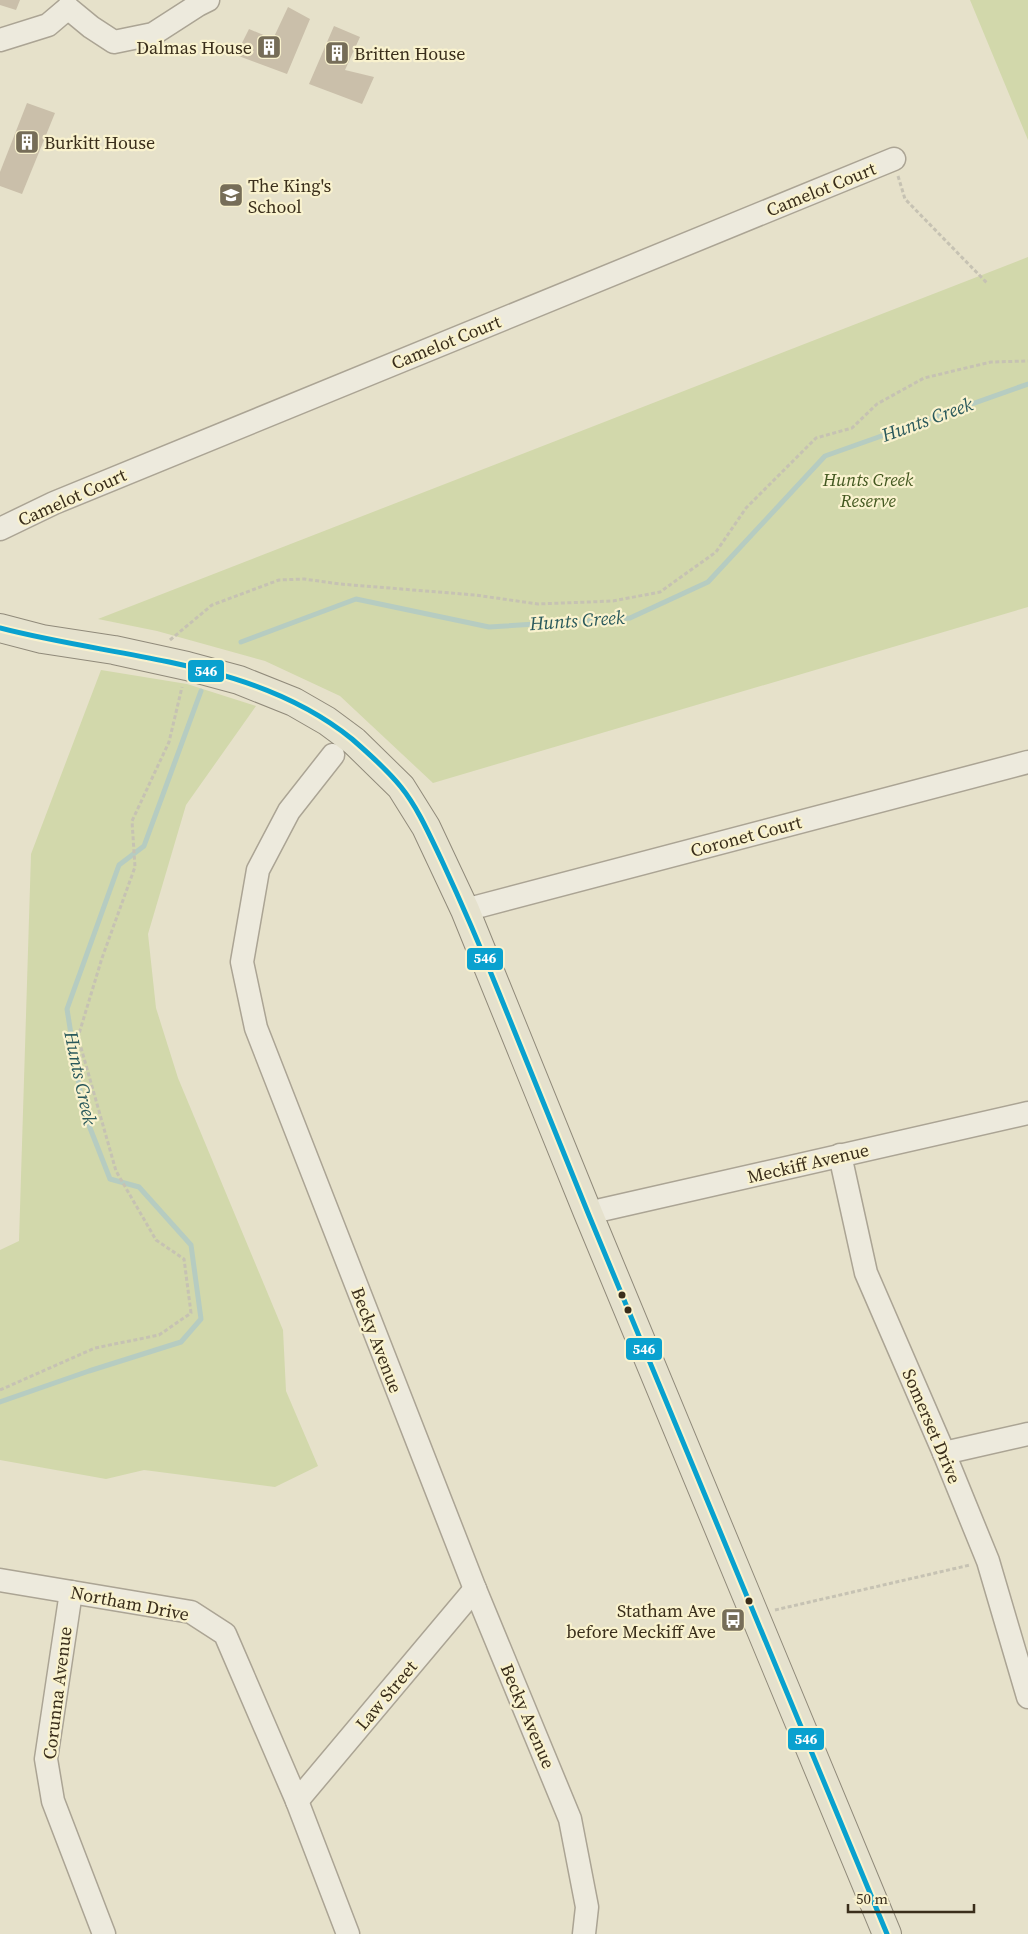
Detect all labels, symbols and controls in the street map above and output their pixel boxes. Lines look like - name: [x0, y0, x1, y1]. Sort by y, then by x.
- building icon: Dalmas House: [256, 34, 282, 60]
- place label: Dalmas House: [136, 35, 252, 60]
- building icon: Britten House: [324, 40, 350, 66]
- place label: Britten House: [354, 41, 465, 66]
- building icon: Burkitt House: [14, 129, 40, 155]
- place label: Burkitt House: [44, 130, 155, 155]
- street label: Camelot Court: [762, 156, 880, 222]
- place label: The King's School: [248, 173, 331, 219]
- school or university icon: The King's School: [218, 182, 244, 208]
- street label: Camelot Court: [387, 309, 505, 375]
- water label: Hunts Creek: [877, 390, 976, 448]
- street label: Camelot Court: [14, 462, 130, 532]
- park label: Hunts Creek Reserve: [822, 467, 914, 513]
- water label: Hunts Creek: [528, 604, 626, 636]
- line badge: 546: [187, 659, 225, 683]
- text: 546: [195, 661, 218, 681]
- street label: Coronet Court: [688, 809, 804, 863]
- line badge: 546: [466, 947, 504, 971]
- text: 546: [474, 948, 497, 968]
- water label: Hunts Creek: [58, 1028, 104, 1127]
- street label: Meckiff Avenue: [745, 1137, 871, 1189]
- street label: Becky Avenue: [345, 1284, 409, 1396]
- unlabelled marker: [617, 1290, 627, 1300]
- unlabelled marker: [623, 1305, 633, 1315]
- line badge: 546: [625, 1337, 663, 1361]
- text: 546: [633, 1339, 656, 1359]
- street label: Somerset Drive: [897, 1365, 967, 1487]
- street label: Northam Drive: [69, 1579, 191, 1627]
- unlabelled marker: [744, 1596, 754, 1606]
- place label: Statham Ave before Meckiff Ave: [566, 1598, 716, 1644]
- bus stop icon: Statham Ave before Meckiff Ave: [720, 1607, 746, 1633]
- street label: Corunna Avenue: [36, 1625, 78, 1761]
- street label: Law Street: [349, 1655, 423, 1735]
- street label: Becky Avenue: [495, 1660, 561, 1772]
- line badge: 546: [787, 1727, 825, 1751]
- text: 546: [795, 1729, 818, 1749]
- scale bar: [848, 1882, 974, 1914]
- text: 50 m: [856, 1888, 888, 1909]

